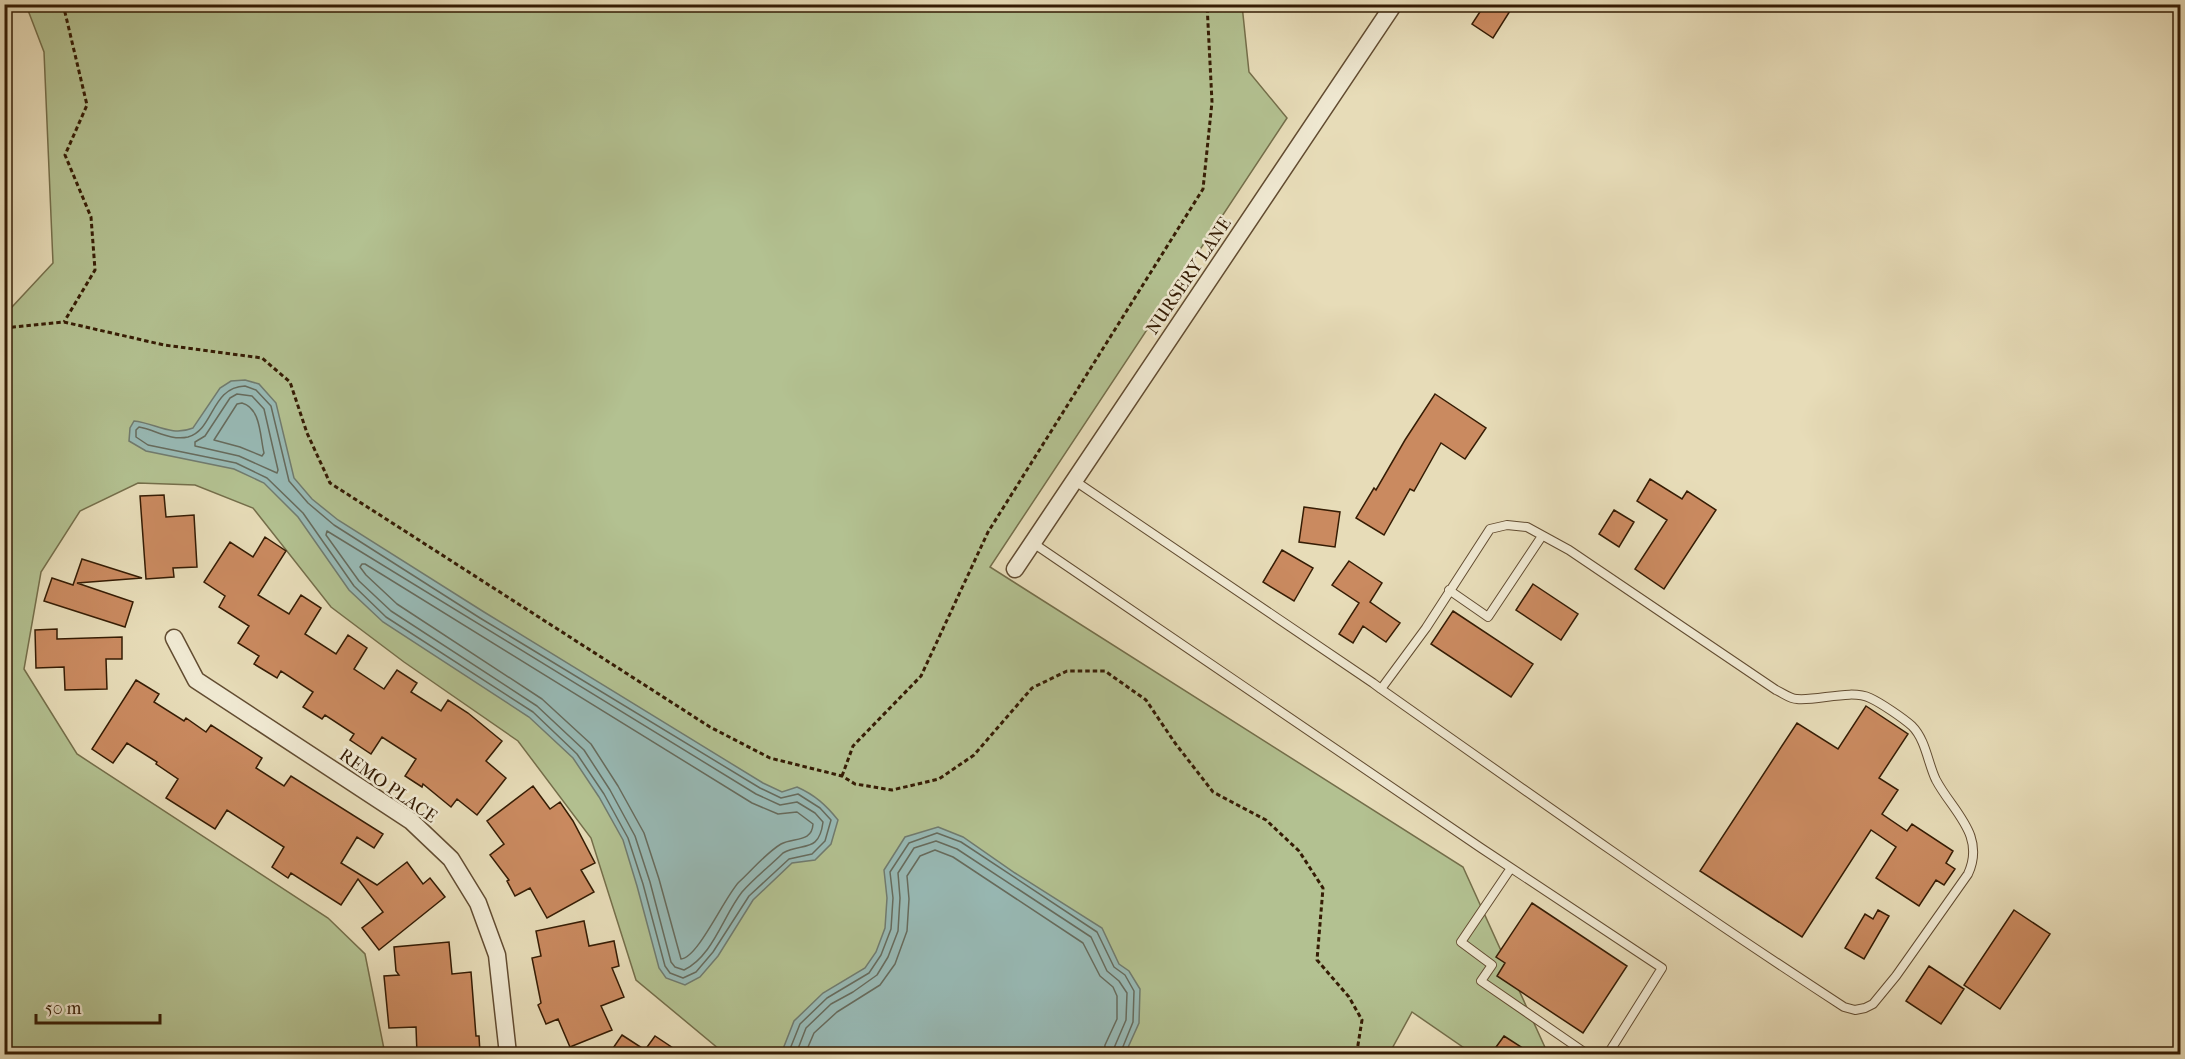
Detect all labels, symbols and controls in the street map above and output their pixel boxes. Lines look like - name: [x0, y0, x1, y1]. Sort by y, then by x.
- street label: NURSERY LANE: [1142, 213, 1236, 339]
- street label: REMO PLACE: [335, 745, 441, 827]
- scale bar: [36, 987, 160, 1025]
- text: 50 m: [45, 998, 82, 1019]

